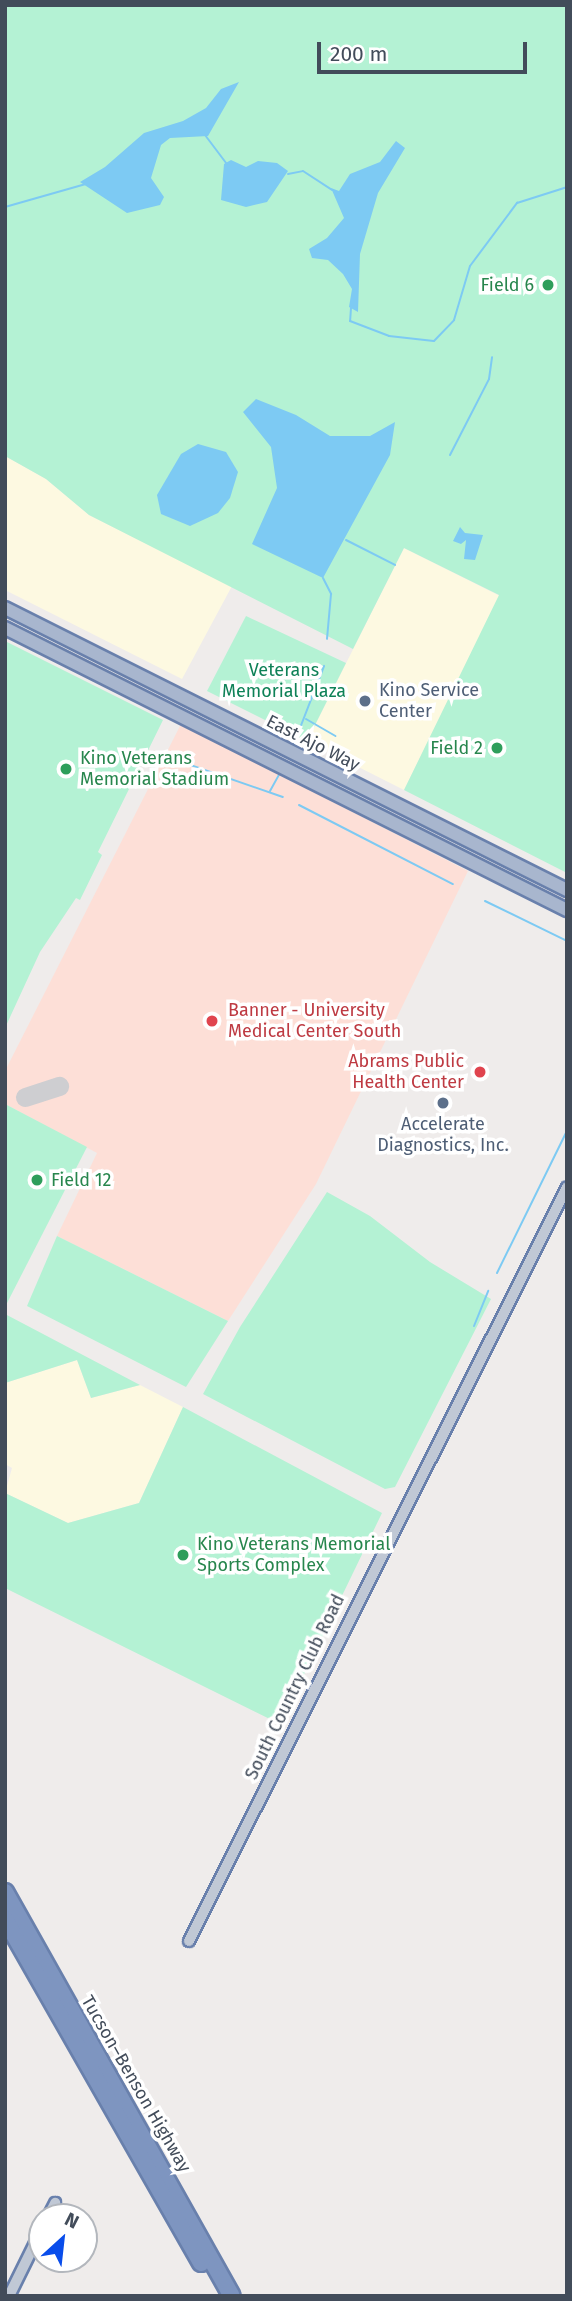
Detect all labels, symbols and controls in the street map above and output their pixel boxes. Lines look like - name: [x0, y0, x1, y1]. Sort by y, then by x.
- scale bar: [320, 28, 530, 72]
- text: 200 m: [330, 41, 387, 67]
- place label: Field 6: [481, 274, 534, 296]
- marker: Field 6: [540, 277, 556, 293]
- park label: Veterans Memorial Plaza: [222, 660, 346, 702]
- place label: Kino Service Center: [379, 680, 479, 722]
- marker: Kino Service Center: [357, 693, 373, 709]
- street label: East Ajo Way: [263, 710, 363, 776]
- place label: Field 2: [430, 737, 483, 759]
- marker: Field 2: [489, 740, 505, 756]
- place label: Kino Veterans Memorial Stadium: [80, 748, 229, 790]
- marker: Kino Veterans Memorial Stadium: [58, 761, 74, 777]
- place label: Banner - University Medical Center South: [228, 1000, 401, 1042]
- marker: Banner - University Medical Center South: [202, 1011, 222, 1031]
- place label: Abrams Public Health Center: [348, 1051, 464, 1094]
- marker: Abrams Public Health Center: [470, 1062, 490, 1082]
- marker: Accelerate Diagnostics, Inc.: [435, 1095, 451, 1111]
- place label: Accelerate Diagnostics, Inc.: [377, 1114, 509, 1156]
- place label: Field 12: [51, 1169, 112, 1191]
- marker: Field 12: [29, 1172, 45, 1188]
- place label: Kino Veterans Memorial Sports Complex: [197, 1534, 390, 1576]
- marker: Kino Veterans Memorial Sports Complex: [175, 1547, 191, 1563]
- street label: South Country Club Road: [241, 1591, 349, 1783]
- street label: Tucson–Benson Highway: [77, 1992, 195, 2176]
- north arrow: [28, 2203, 98, 2273]
- text: N: [61, 2208, 83, 2234]

